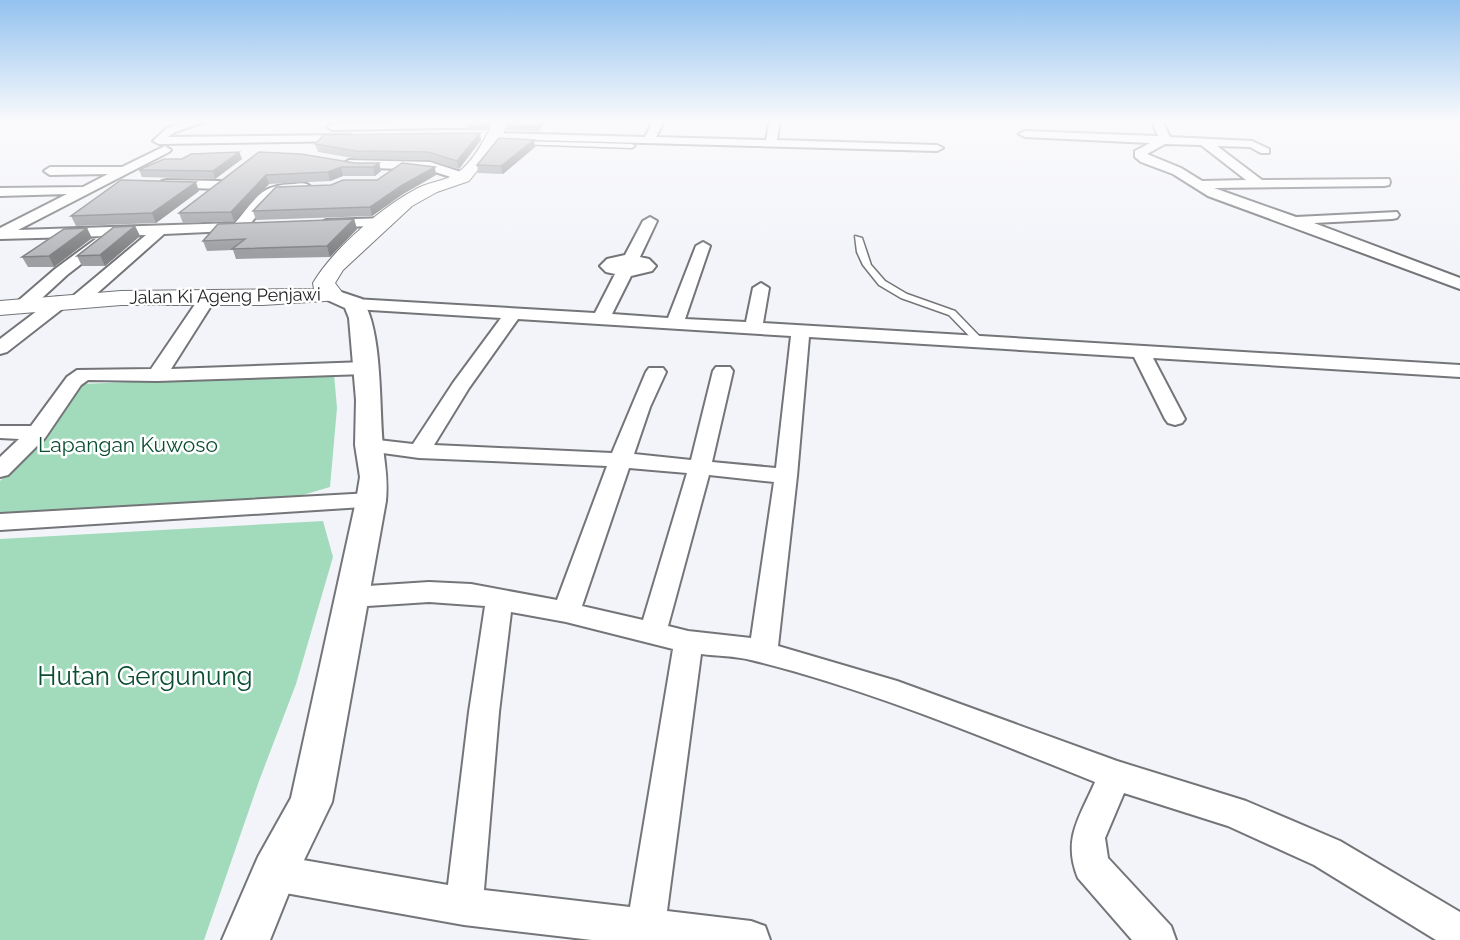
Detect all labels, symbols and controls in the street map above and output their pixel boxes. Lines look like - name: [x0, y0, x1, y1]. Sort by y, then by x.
- street label: Jalan Ki Ageng Penjawi: [129, 283, 321, 308]
- park label: Lapangan Kuwoso: [38, 432, 218, 457]
- park label: Hutan Gergunung: [37, 661, 253, 691]

